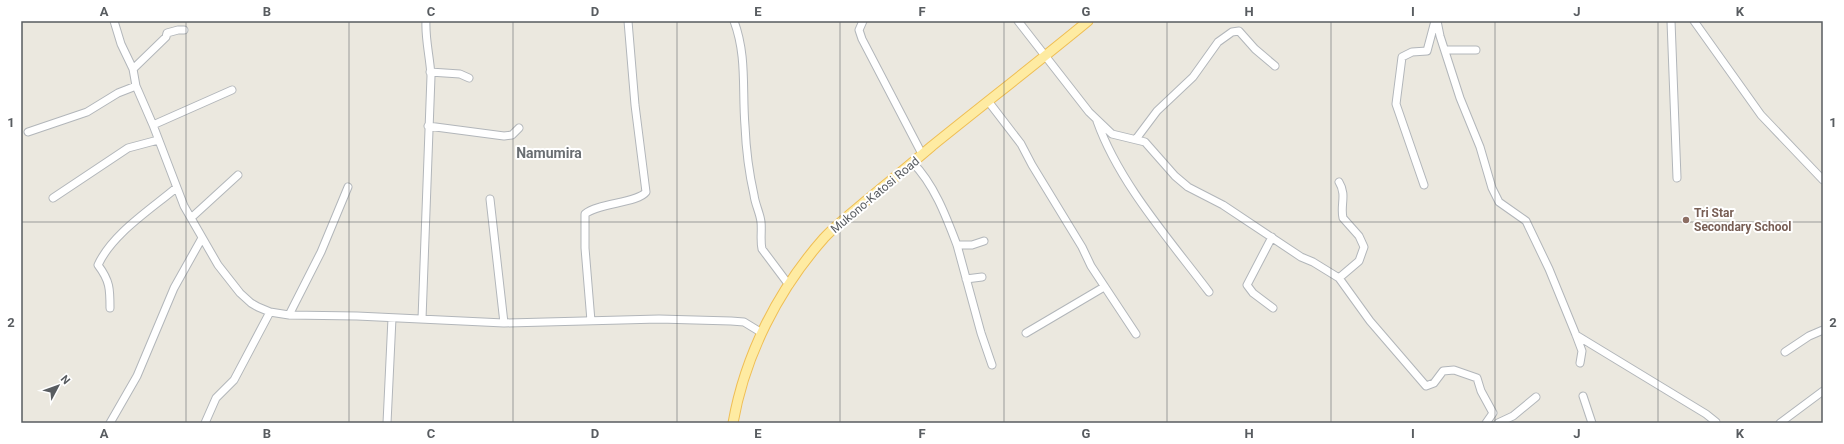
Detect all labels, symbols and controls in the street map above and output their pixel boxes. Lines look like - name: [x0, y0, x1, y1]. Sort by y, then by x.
- text: A: [100, 4, 109, 19]
- text: B: [263, 4, 271, 19]
- text: C: [427, 4, 436, 19]
- text: D: [591, 4, 599, 19]
- text: E: [754, 4, 762, 19]
- text: F: [918, 4, 926, 19]
- text: G: [1082, 4, 1091, 19]
- text: H: [1244, 4, 1254, 19]
- text: I: [1411, 4, 1415, 19]
- text: J: [1573, 4, 1581, 19]
- text: K: [1736, 4, 1745, 19]
- text: 1: [7, 115, 15, 130]
- text: 1: [1829, 115, 1837, 130]
- district label: Namumira: [516, 145, 582, 161]
- street label: Mukono-Katosi Road: [828, 154, 922, 236]
- place label: Tri Star Secondary School: [1694, 206, 1791, 234]
- marker: Tri Star Secondary School: [1681, 215, 1691, 225]
- text: 2: [7, 315, 15, 330]
- text: 2: [1829, 315, 1837, 330]
- north arrow: [38, 366, 78, 406]
- text: N: [58, 373, 73, 387]
- text: A: [100, 426, 109, 441]
- text: B: [263, 426, 271, 441]
- text: C: [427, 426, 436, 441]
- text: D: [591, 426, 599, 441]
- text: E: [754, 426, 762, 441]
- text: F: [918, 426, 926, 441]
- text: G: [1082, 426, 1091, 441]
- text: H: [1244, 426, 1254, 441]
- text: I: [1411, 426, 1415, 441]
- text: J: [1573, 426, 1581, 441]
- text: K: [1736, 426, 1745, 441]

